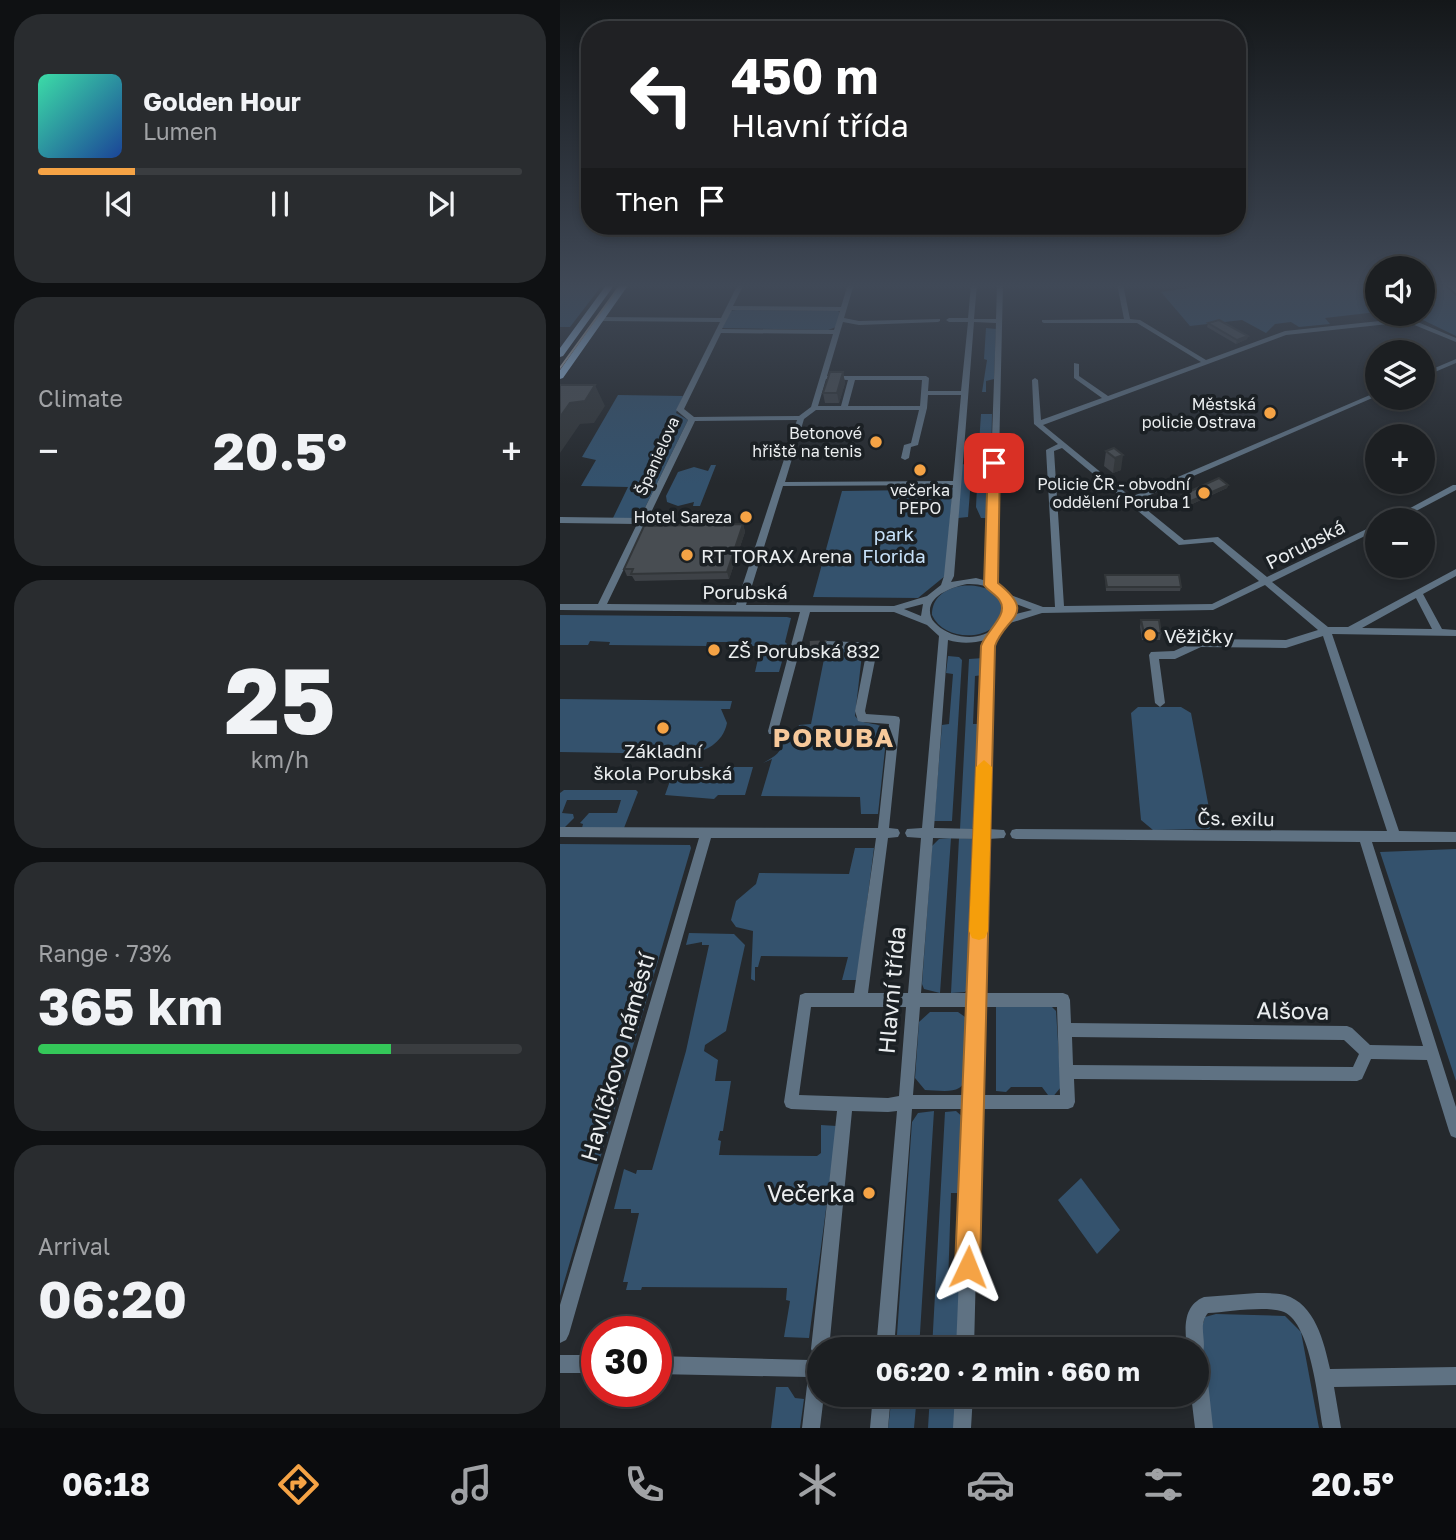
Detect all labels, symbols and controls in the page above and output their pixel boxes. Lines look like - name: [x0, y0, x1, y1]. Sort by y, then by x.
- text: 450 m: [731, 46, 879, 105]
- icon: left: [616, 49, 707, 140]
- text: Golden Hour: [143, 86, 301, 117]
- text: Hlavní třída: [731, 106, 909, 144]
- text: Lumen: [143, 117, 217, 145]
- icon: arrive: [693, 182, 731, 220]
- icon: previous: [100, 185, 138, 223]
- icon: pause: [261, 185, 299, 223]
- icon: next: [422, 185, 460, 223]
- text: Then: [616, 186, 679, 217]
- map controls: [1365, 256, 1435, 578]
- button: sound: [1365, 256, 1435, 326]
- button: layers: [1365, 340, 1435, 410]
- text: Climate: [38, 384, 123, 412]
- place label: Městská policie Ostrava: [1142, 394, 1256, 432]
- marker: Městská policie Ostrava: [1262, 405, 1278, 421]
- street label: Španielova: [631, 413, 683, 499]
- text: 20.5°: [213, 419, 347, 481]
- place label: Betonové hřiště na tenis: [752, 423, 862, 461]
- button: +: [1365, 424, 1435, 494]
- text: −: [38, 428, 59, 473]
- text: +: [501, 428, 522, 473]
- pin: [964, 433, 1024, 493]
- marker: Betonové hřiště na tenis: [868, 434, 884, 450]
- icon: arrive: [975, 444, 1013, 482]
- marker: večerka PEPO: [912, 462, 928, 478]
- place label: Policie ČR - obvodní oddělení Poruba 1: [1037, 474, 1192, 512]
- place label: večerka PEPO: [890, 480, 950, 518]
- marker: Policie ČR - obvodní oddělení Poruba 1: [1196, 485, 1212, 501]
- place label: Hotel Sareza: [634, 507, 732, 527]
- button: −: [1365, 508, 1435, 578]
- marker: Hotel Sareza: [738, 509, 754, 525]
- street label: Porubská: [1262, 514, 1348, 574]
- park label: park Florida: [862, 522, 926, 567]
- place label: RT TORAX Arena: [701, 544, 852, 567]
- marker: RT TORAX Arena: [679, 547, 695, 563]
- street label: Porubská: [702, 580, 788, 603]
- place label: Věžičky: [1164, 624, 1234, 647]
- marker: Věžičky: [1142, 627, 1158, 643]
- place label: ZŠ Porubská 832: [728, 639, 880, 662]
- marker: ZŠ Porubská 832: [706, 642, 722, 658]
- text: 25: [224, 645, 336, 754]
- marker: Základní škola Porubská: [655, 720, 671, 736]
- district label: PORUBA: [773, 722, 895, 753]
- place label: Základní škola Porubská: [594, 739, 733, 784]
- text: km/h: [251, 745, 309, 773]
- street label: Čs. exilu: [1197, 806, 1275, 830]
- street label: Hlavní třída: [871, 925, 911, 1055]
- text: Range · 73%: [38, 939, 171, 967]
- street label: Havlíčkovo náměstí: [574, 948, 661, 1164]
- text: 365 km: [38, 974, 223, 1036]
- street label: Alšova: [1256, 995, 1330, 1025]
- place label: Večerka: [767, 1179, 855, 1207]
- marker: Večerka: [861, 1185, 877, 1201]
- position arrow: [931, 1230, 1005, 1304]
- text: Arrival: [38, 1232, 110, 1260]
- text: 06:20: [38, 1267, 187, 1329]
- speed limit sign: 30: [581, 1316, 672, 1407]
- text: 06:20 · 2 min · 660 m: [876, 1356, 1140, 1387]
- icon: directions: [274, 1460, 323, 1509]
- icon: music: [447, 1460, 496, 1509]
- icon: phone: [620, 1460, 669, 1509]
- icon: climate: [793, 1460, 842, 1509]
- icon: car: [966, 1460, 1015, 1509]
- icon: filters: [1139, 1460, 1188, 1509]
- text: 06:18: [62, 1465, 150, 1503]
- text: 20.5°: [1311, 1465, 1394, 1503]

